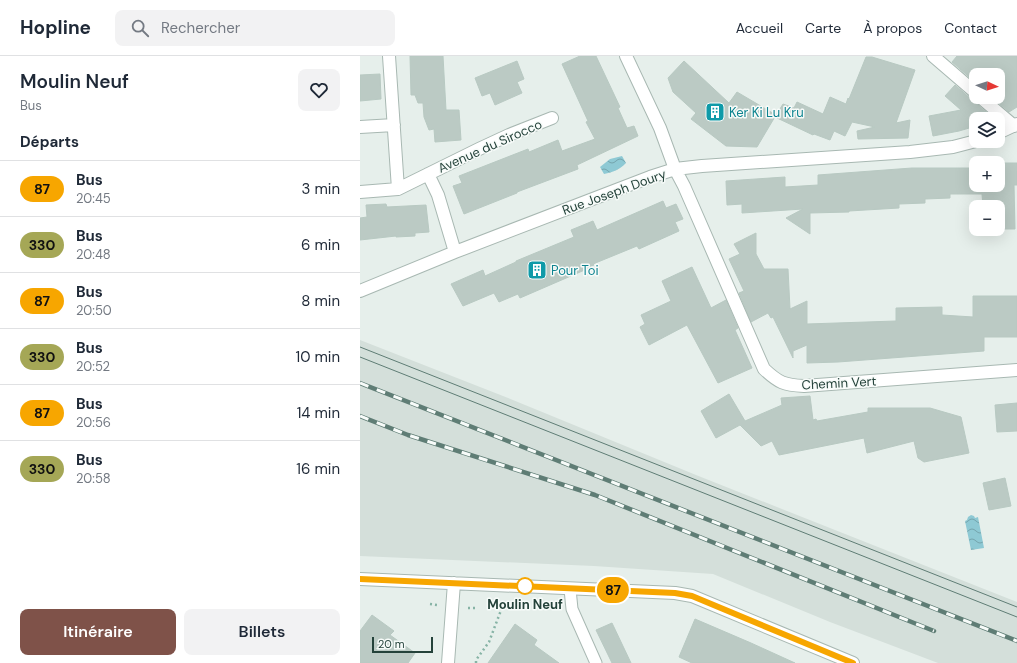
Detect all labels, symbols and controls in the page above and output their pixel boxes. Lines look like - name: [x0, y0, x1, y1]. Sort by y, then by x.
- search box: [115, 10, 395, 46]
- text: Hopline: [20, 15, 91, 40]
- icon: search: [129, 17, 151, 39]
- text: Rechercher: [161, 18, 240, 38]
- text: Accueil: [736, 19, 783, 37]
- text: Carte: [805, 19, 841, 37]
- text: À propos: [863, 19, 922, 37]
- text: Contact: [944, 19, 997, 37]
- north arrow: [969, 68, 1005, 104]
- map controls: [969, 68, 1005, 236]
- text: Moulin Neuf: [20, 69, 129, 94]
- button: heart: [298, 69, 340, 111]
- text: Bus: [20, 97, 42, 114]
- building icon: Ker Ki Lu Kru: [704, 101, 726, 123]
- place label: Ker Ki Lu Kru: [729, 104, 804, 121]
- button: layers: [969, 112, 1005, 148]
- street label: Avenue du Sirocco: [435, 115, 545, 177]
- text: Départs: [20, 132, 79, 152]
- button: +: [969, 156, 1005, 192]
- street label: Rue Joseph Doury: [560, 165, 668, 219]
- text: Bus: [76, 170, 103, 190]
- text: 3 min: [302, 179, 340, 199]
- text: 87: [34, 180, 50, 198]
- text: 20:45: [76, 190, 111, 207]
- button: −: [969, 200, 1005, 236]
- text: Bus: [76, 226, 103, 246]
- text: 6 min: [301, 235, 340, 255]
- text: 330: [29, 236, 55, 254]
- text: 20:48: [76, 246, 111, 263]
- building icon: Pour Toi: [526, 259, 548, 281]
- place label: Pour Toi: [551, 262, 599, 279]
- text: Bus: [76, 282, 103, 302]
- text: 8 min: [301, 291, 340, 311]
- text: 87: [34, 292, 50, 310]
- text: 20:50: [76, 302, 112, 319]
- text: Bus: [76, 338, 103, 358]
- text: 10 min: [295, 347, 340, 367]
- text: 330: [29, 348, 55, 366]
- text: 20:52: [76, 358, 110, 375]
- street label: Chemin Vert: [801, 373, 877, 393]
- text: Bus: [76, 394, 103, 414]
- text: 14 min: [297, 403, 340, 423]
- text: 87: [34, 404, 50, 422]
- text: 20:56: [76, 414, 111, 431]
- text: Bus: [76, 450, 103, 470]
- text: 16 min: [296, 459, 340, 479]
- text: 330: [29, 460, 55, 478]
- text: 20:58: [76, 470, 111, 487]
- marker: Moulin Neuf: [516, 577, 534, 595]
- line badge: 87: [595, 577, 631, 603]
- text: 87: [605, 581, 621, 599]
- place label: Moulin Neuf: [487, 596, 563, 613]
- button: Itinéraire: [20, 609, 176, 655]
- button: Billets: [184, 609, 340, 655]
- scale bar: [372, 635, 433, 654]
- text: 20 m: [378, 637, 404, 651]

